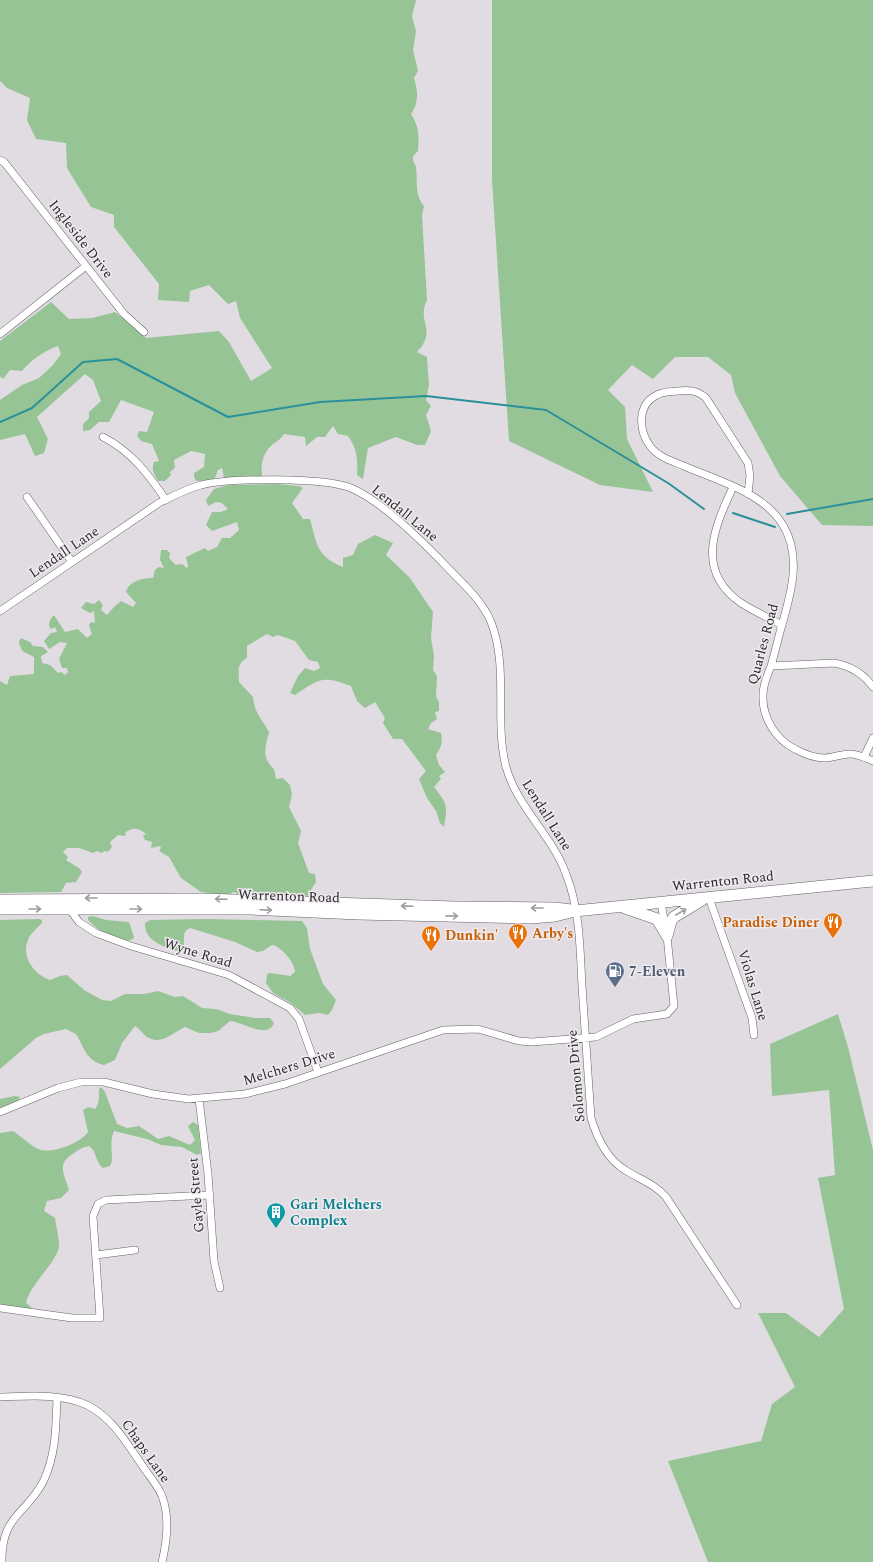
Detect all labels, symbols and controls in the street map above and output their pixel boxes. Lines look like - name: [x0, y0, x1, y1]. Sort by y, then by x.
- street label: Ingleside Drive: [44, 195, 119, 283]
- street label: Lendall Lane: [367, 479, 443, 547]
- street label: Lendall Lane: [25, 521, 104, 583]
- street label: Quarles Road: [742, 601, 784, 687]
- street label: Lendall Lane: [517, 775, 577, 855]
- street label: Warrenton Road: [671, 865, 775, 897]
- street label: Warrenton Road: [238, 884, 341, 908]
- one-way arrow: [85, 894, 98, 902]
- one-way arrow: [215, 896, 228, 903]
- one-way arrow: [401, 902, 414, 909]
- one-way arrow: [531, 904, 544, 912]
- one-way arrow: [28, 905, 41, 913]
- one-way arrow: [129, 905, 142, 913]
- one-way arrow: [259, 906, 272, 913]
- one-way arrow: [675, 908, 687, 916]
- restaurant icon: Paradise Diner: [822, 911, 844, 939]
- one-way arrow: [445, 912, 458, 920]
- place label: Paradise Diner: [722, 912, 819, 933]
- restaurant icon: Arby's: [507, 922, 529, 950]
- place label: Arby's: [532, 923, 573, 944]
- restaurant icon: Dunkin': [420, 924, 442, 952]
- place label: Dunkin': [445, 925, 498, 946]
- street label: Wyne Road: [161, 933, 235, 973]
- street label: Violas Lane: [732, 947, 774, 1023]
- fuel station icon: 7-Eleven: [604, 960, 626, 988]
- place label: 7-Eleven: [629, 961, 686, 982]
- street label: Solomon Drive: [561, 1029, 590, 1123]
- street label: Melchers Drive: [240, 1043, 338, 1091]
- street label: Gayle Street: [182, 1157, 210, 1233]
- place label: Gari Melchers Complex: [290, 1194, 382, 1231]
- building icon: Gari Melchers Complex: [265, 1201, 287, 1229]
- street label: Chaps Lane: [116, 1415, 176, 1487]

